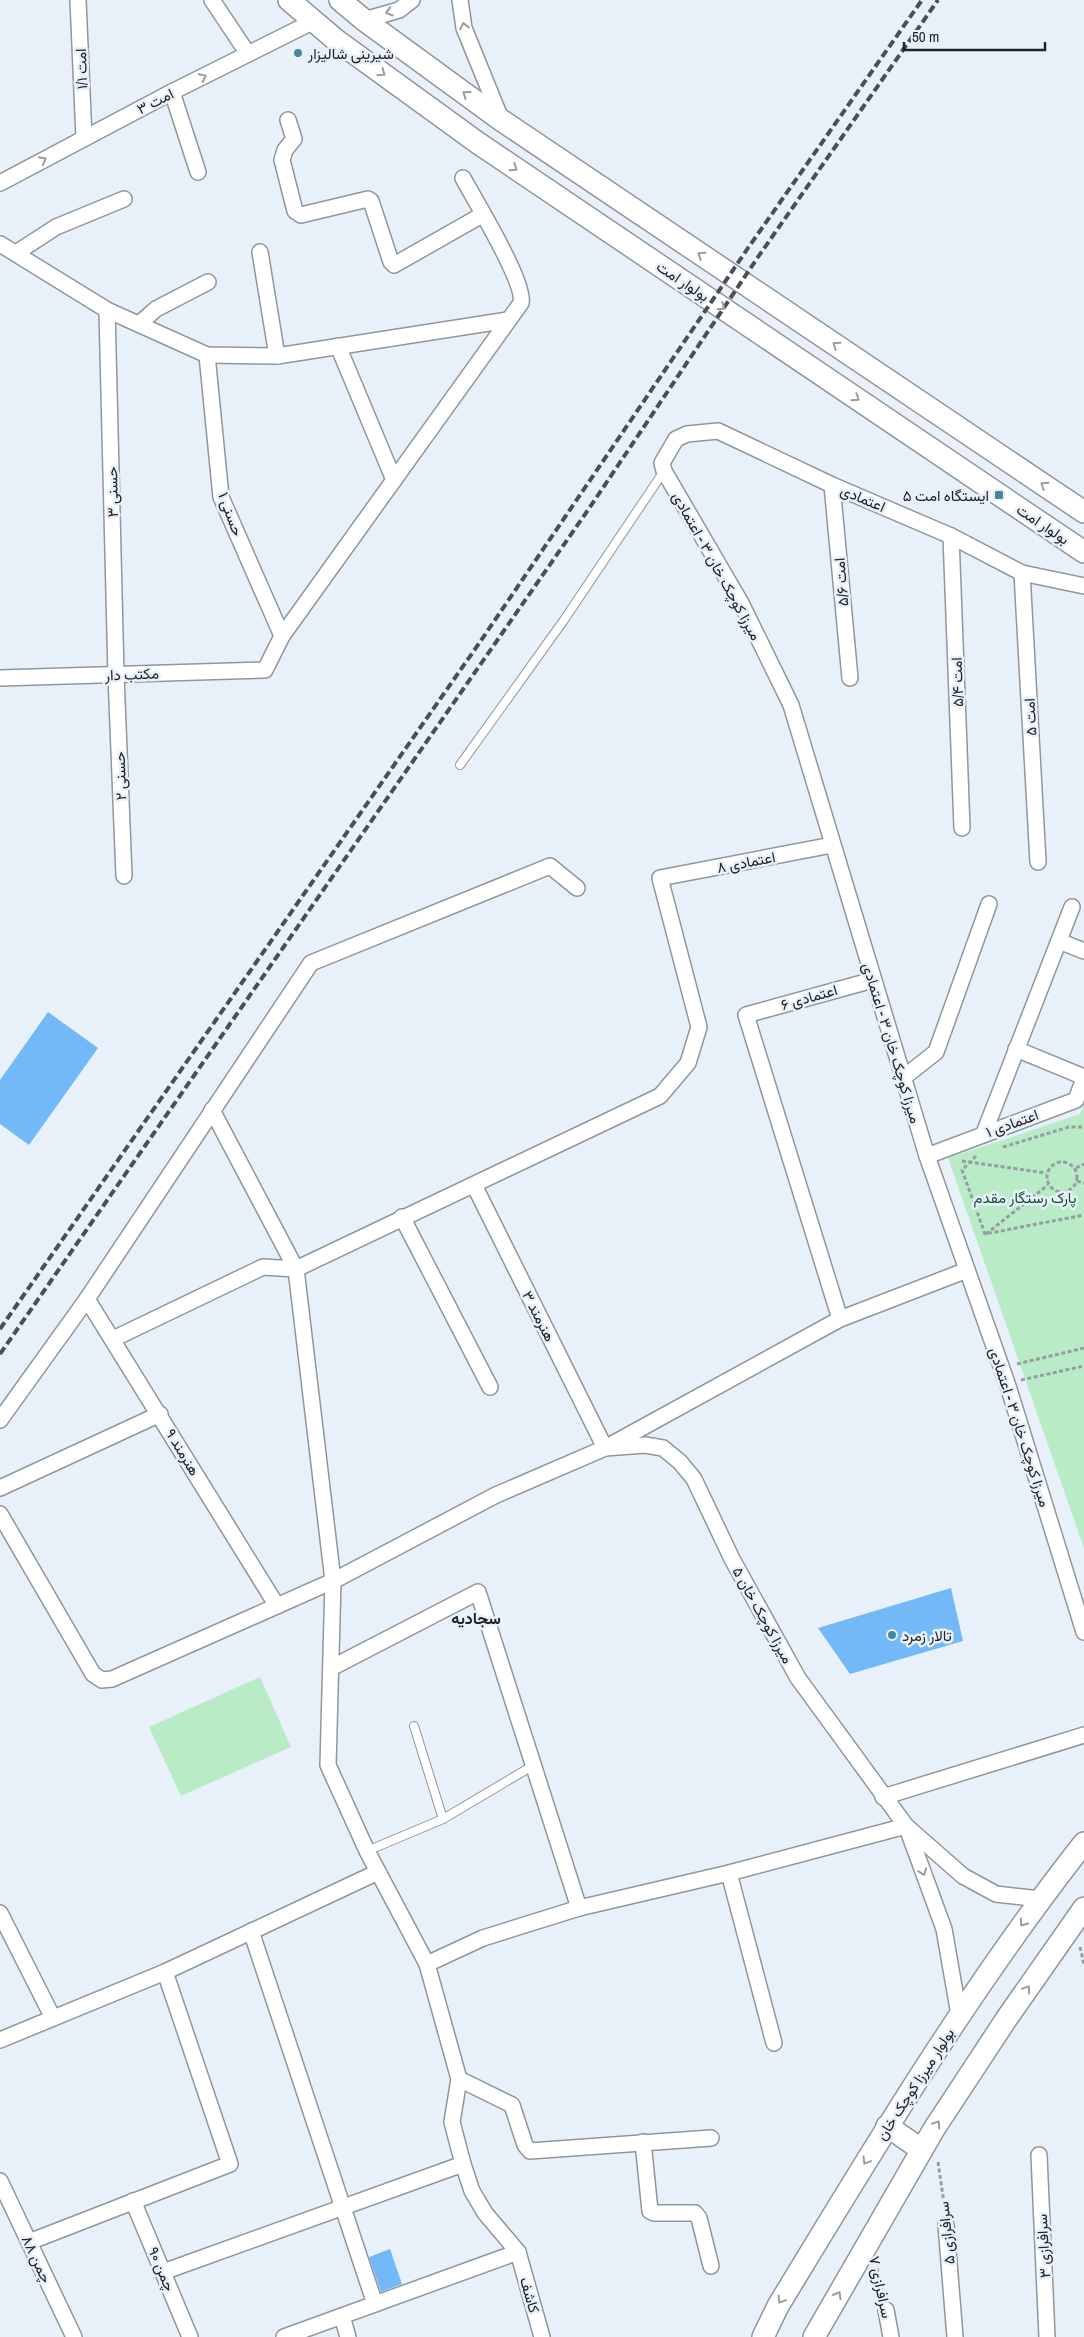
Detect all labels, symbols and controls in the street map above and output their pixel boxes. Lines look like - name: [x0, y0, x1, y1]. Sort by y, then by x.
- one-way arrow: [385, 7, 394, 17]
- scale bar: [904, 20, 1045, 52]
- one-way arrow: [459, 22, 470, 31]
- text: 50 m: [912, 26, 939, 47]
- place label: شیرینی شالیزار: [307, 43, 394, 64]
- marker: شیرینی شالیزار: [292, 47, 304, 59]
- street label: امت ۱/۱: [70, 48, 92, 90]
- one-way arrow: [376, 68, 385, 76]
- one-way arrow: [198, 73, 207, 83]
- street label: امت ۳: [133, 83, 177, 119]
- one-way arrow: [462, 91, 472, 100]
- one-way arrow: [38, 156, 47, 166]
- one-way arrow: [509, 161, 518, 171]
- one-way arrow: [697, 251, 706, 261]
- street label: بولوار امت: [652, 256, 714, 306]
- one-way arrow: [716, 301, 725, 311]
- one-way arrow: [832, 342, 842, 351]
- one-way arrow: [851, 392, 860, 401]
- street label: حسنی ۳: [101, 466, 123, 518]
- street label: اعتمادی: [837, 479, 889, 517]
- one-way arrow: [1040, 482, 1049, 491]
- place label: ایستگاه امت ۵: [903, 485, 989, 506]
- street label: میرزا کوچک خان ۳ - اعتمادی: [667, 488, 767, 644]
- street label: حسنی ۱: [213, 489, 249, 539]
- marker: ایستگاه امت ۵: [993, 489, 1005, 501]
- street label: بولوار امت: [1012, 499, 1074, 549]
- street label: امت ۵/۶: [828, 557, 854, 607]
- street label: امت ۵/۴: [946, 657, 968, 707]
- street label: مکتب دار: [104, 663, 159, 685]
- street label: امت ۵: [1019, 698, 1041, 736]
- street label: حسنی ۲: [109, 751, 131, 801]
- street label: اعتمادی ۸: [715, 846, 777, 878]
- street label: میرزا کوچک خان ۳ - اعتمادی: [858, 960, 926, 1126]
- street label: اعتمادی ۶: [778, 979, 840, 1015]
- street label: اعتمادی ۱: [983, 1104, 1041, 1142]
- park label: پارک رستگار مقدم: [974, 1187, 1076, 1208]
- street label: هنرمند ۳: [517, 1287, 561, 1345]
- street label: میرزا کوچک خان ۳ - اعتمادی: [984, 1344, 1056, 1510]
- street label: هنرمند ۹: [161, 1424, 205, 1480]
- street label: میرزا کوچک خان ۵: [728, 1563, 798, 1667]
- district label: سجادیه: [451, 1607, 501, 1629]
- place label: تالار زمرد: [902, 1625, 952, 1646]
- marker: تالار زمرد: [886, 1629, 898, 1641]
- one-way arrow: [917, 1867, 927, 1876]
- one-way arrow: [1020, 1918, 1029, 1927]
- one-way arrow: [1021, 1985, 1030, 1994]
- street label: بولوار میرزا کوچک خان: [871, 2024, 959, 2144]
- one-way arrow: [931, 2121, 941, 2130]
- one-way arrow: [862, 2156, 872, 2165]
- street label: سرافرازی ۵: [932, 2200, 960, 2266]
- street label: سرافرازی ۳: [1031, 2213, 1055, 2279]
- street label: چمن ۸۸: [17, 2232, 57, 2286]
- street label: چمن ۹۰: [143, 2244, 181, 2294]
- street label: سرافرازی ۷: [864, 2254, 898, 2320]
- street label: کاشف: [515, 2275, 545, 2316]
- one-way arrow: [831, 2291, 841, 2300]
- one-way arrow: [778, 2295, 788, 2304]

